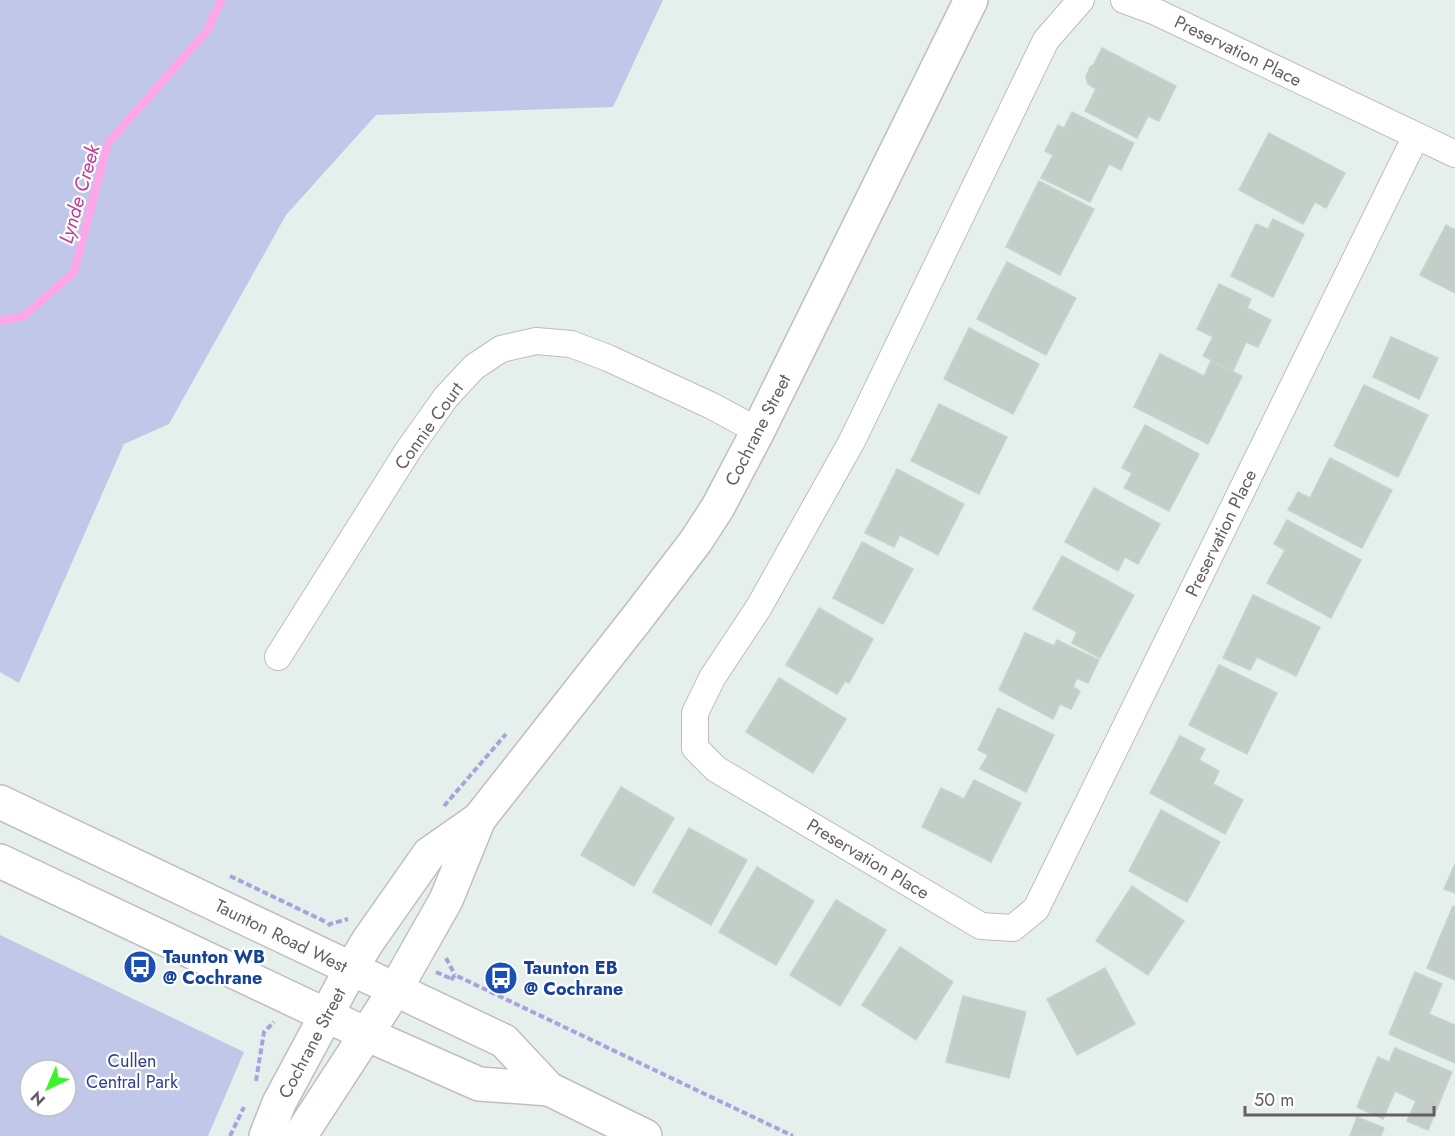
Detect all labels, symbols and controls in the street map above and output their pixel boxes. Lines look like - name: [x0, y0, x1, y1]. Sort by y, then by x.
- street label: Preservation Place: [1170, 9, 1306, 93]
- water label: Lynde Creek: [52, 140, 108, 247]
- street label: Cochrane Street: [719, 369, 798, 490]
- street label: Connie Court: [388, 376, 470, 475]
- street label: Preservation Place: [1179, 465, 1263, 601]
- street label: Preservation Place: [802, 812, 934, 906]
- street label: Taunton Road West: [210, 893, 352, 980]
- place label: Taunton WB @ Cochrane: [163, 944, 265, 991]
- bus stop icon: Taunton WB @ Cochrane: [122, 949, 158, 985]
- place label: Taunton EB @ Cochrane: [524, 955, 623, 1002]
- bus stop icon: Taunton EB @ Cochrane: [483, 960, 519, 996]
- street label: Cochrane Street: [272, 982, 352, 1103]
- park label: Cullen Central Park: [86, 1048, 178, 1095]
- north arrow: [18, 1058, 78, 1118]
- scale bar: [1245, 1079, 1434, 1117]
- text: N: [25, 1086, 50, 1111]
- text: 50 m: [1254, 1087, 1294, 1113]

